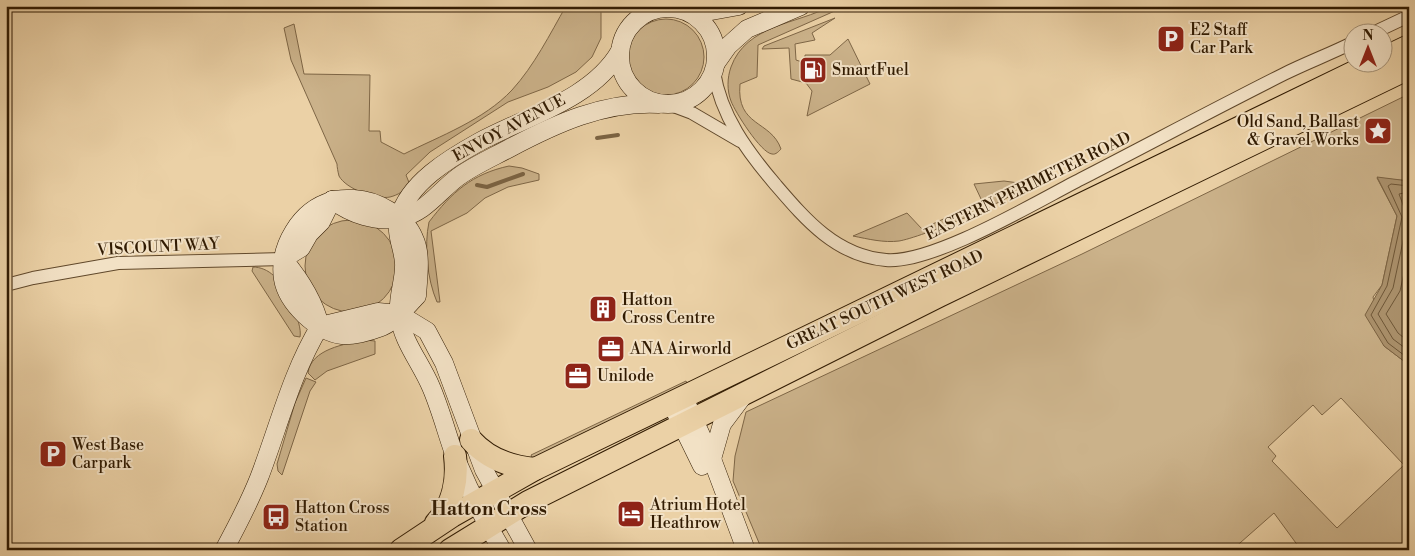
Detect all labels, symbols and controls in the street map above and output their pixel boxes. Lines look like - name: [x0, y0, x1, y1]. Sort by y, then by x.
- place label: E2 Staff Car Park: [1190, 20, 1254, 58]
- north arrow: [1342, 22, 1392, 72]
- parking icon: E2 Staff Car Park: [1156, 24, 1186, 54]
- text: N: [1362, 27, 1374, 45]
- fuel station icon: SmartFuel: [798, 55, 828, 85]
- place label: SmartFuel: [832, 60, 909, 80]
- street label: ENVOY AVENUE: [449, 90, 569, 166]
- place label: Old Sand, Ballast & Gravel Works: [1237, 112, 1359, 150]
- place icon: Old Sand, Ballast & Gravel Works: [1363, 116, 1393, 146]
- street label: EASTERN PERIMETER ROAD: [922, 127, 1134, 245]
- street label: VISCOUNT WAY: [95, 234, 221, 260]
- street label: GREAT SOUTH WEST ROAD: [783, 245, 987, 355]
- place label: Hatton Cross Centre: [622, 290, 715, 328]
- building icon: Hatton Cross Centre: [588, 294, 618, 324]
- office icon: ANA Airworld: [596, 334, 626, 364]
- place label: ANA Airworld: [629, 339, 731, 359]
- office icon: Unilode: [563, 361, 593, 391]
- place label: Unilode: [597, 366, 654, 386]
- place label: West Base Carpark: [71, 435, 144, 473]
- parking icon: West Base Carpark: [38, 439, 68, 469]
- place label: Atrium Hotel Heathrow: [649, 495, 746, 533]
- district label: Hatton Cross: [431, 497, 547, 521]
- place label: Hatton Cross Station: [295, 498, 390, 536]
- hotel icon: Atrium Hotel Heathrow: [616, 499, 646, 529]
- bus stop icon: Hatton Cross Station: [261, 502, 291, 532]

